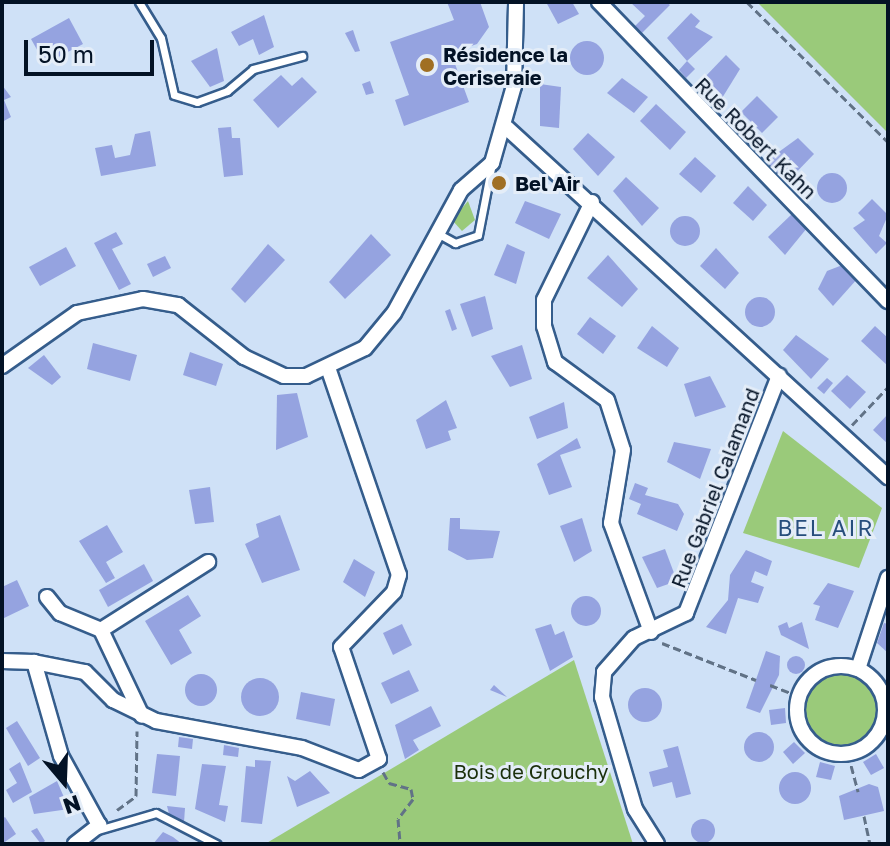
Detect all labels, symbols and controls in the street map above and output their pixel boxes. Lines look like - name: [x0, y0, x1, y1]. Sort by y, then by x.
- scale bar: [28, 24, 158, 74]
- text: 50 m: [38, 39, 94, 68]
- place label: Résidence la Ceriseraie: [443, 42, 568, 89]
- marker: Résidence la Ceriseraie: [418, 56, 436, 74]
- street label: Rue Robert Kahn: [690, 72, 822, 204]
- place label: Bel Air: [515, 171, 580, 195]
- marker: Bel Air: [490, 174, 508, 192]
- street label: Rue Gabriel Calamand: [666, 385, 764, 591]
- district label: BEL AIR: [778, 515, 874, 541]
- north arrow: [24, 742, 104, 822]
- park label: Bois de Grouchy: [453, 759, 609, 783]
- text: N: [60, 790, 84, 821]

